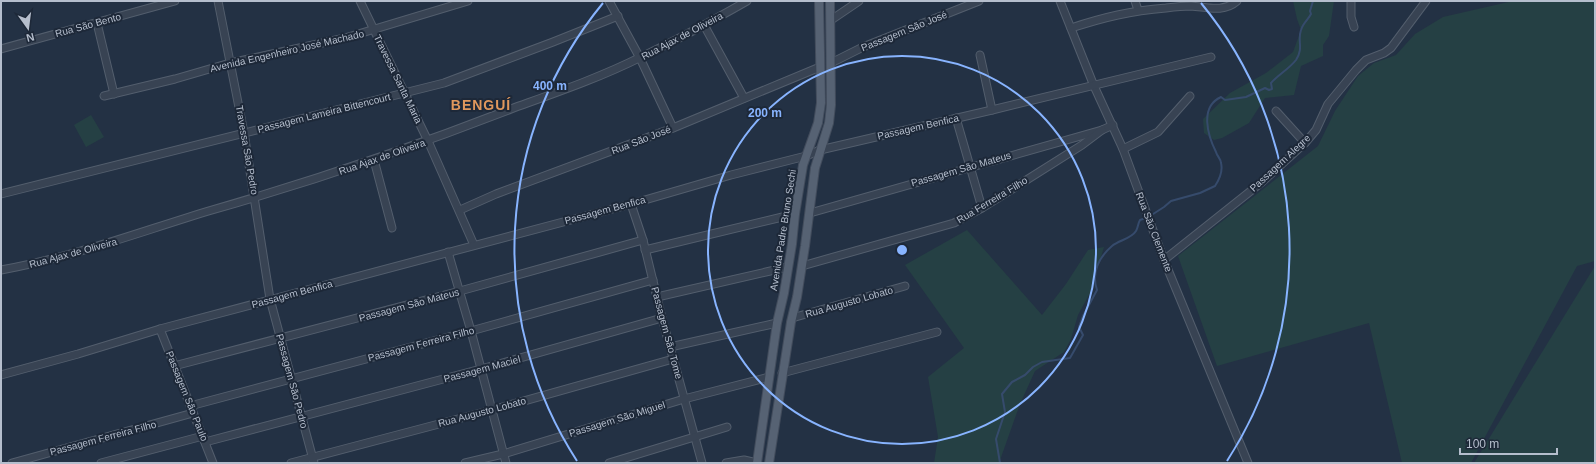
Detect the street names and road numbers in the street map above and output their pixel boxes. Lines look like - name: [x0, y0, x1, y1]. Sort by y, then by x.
- street label: Passagem São José: [859, 9, 949, 53]
- street label: Rua Ajax de Oliveira: [639, 10, 725, 62]
- street label: Rua São Bento: [54, 11, 123, 39]
- street label: Avenida Engenheiro José Machado: [209, 28, 365, 74]
- street label: Travessa Santa Maria: [372, 33, 424, 126]
- street label: Passagem Lameira Bittencourt: [256, 91, 392, 135]
- street label: Travessa São Pedro: [234, 104, 260, 196]
- street label: Passagem Benfica: [876, 112, 960, 142]
- street label: Rua São José: [610, 123, 673, 156]
- street label: Passagem Alegre: [1248, 132, 1313, 194]
- street label: Rua Ajax de Oliveira: [337, 137, 427, 177]
- street label: Passagem São Mateus: [910, 149, 1012, 189]
- street label: Avenida Padre Bruno Sechi: [768, 169, 798, 291]
- street label: Rua Ferreira Filho: [955, 174, 1030, 225]
- street label: Rua São Clemente: [1134, 191, 1174, 274]
- street label: Passagem Benfica: [563, 194, 647, 226]
- street label: Rua Ajax de Oliveira: [28, 236, 119, 270]
- street label: Passagem Benfica: [250, 278, 334, 310]
- street label: Rua Augusto Lobato: [804, 284, 894, 320]
- street label: Passagem São Mateus: [358, 286, 460, 324]
- street label: Passagem São Tome: [649, 286, 685, 381]
- street label: Passagem Ferreira Filho: [367, 324, 476, 363]
- street label: Passagem São Pedro: [274, 333, 310, 430]
- street label: Passagem São Paulo: [164, 349, 210, 443]
- street label: Passagem Maciel: [442, 353, 522, 385]
- street label: Rua Augusto Lobato: [437, 395, 528, 429]
- street label: Passagem São Miguel: [568, 399, 666, 439]
- street label: Passagem Ferreira Filho: [49, 418, 158, 457]

